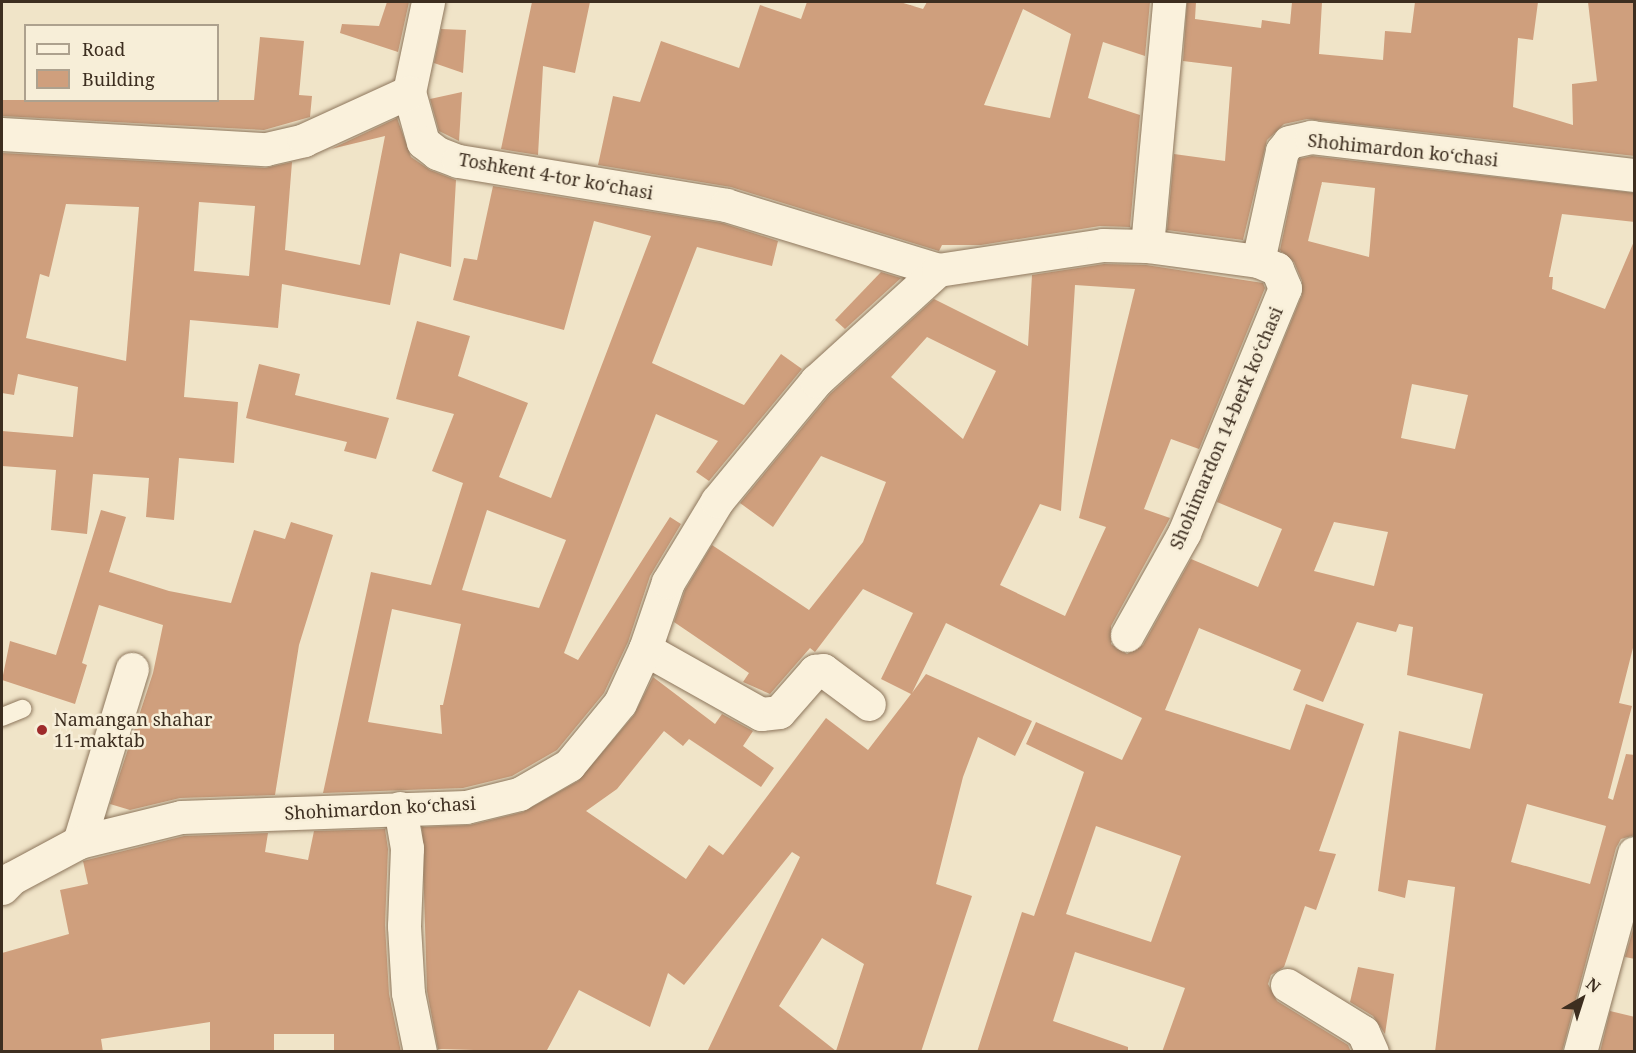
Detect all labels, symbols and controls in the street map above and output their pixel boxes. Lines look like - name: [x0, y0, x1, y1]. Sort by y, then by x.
- legend: [24, 24, 219, 102]
- text: Road: [82, 37, 125, 61]
- text: Building: [82, 67, 155, 91]
- street label: Shohimardon koʻchasi: [1307, 129, 1499, 171]
- street label: Toshkent 4-tor koʻchasi: [457, 148, 655, 204]
- street label: Shohimardon 14-berk koʻchasi: [1165, 303, 1287, 553]
- place label: Namangan shahar 11-maktab: [54, 709, 212, 752]
- marker: Namangan shahar 11-maktab: [35, 723, 49, 737]
- street label: Shohimardon koʻchasi: [284, 792, 476, 824]
- north arrow: [1552, 969, 1612, 1029]
- text: N: [1581, 972, 1605, 998]

